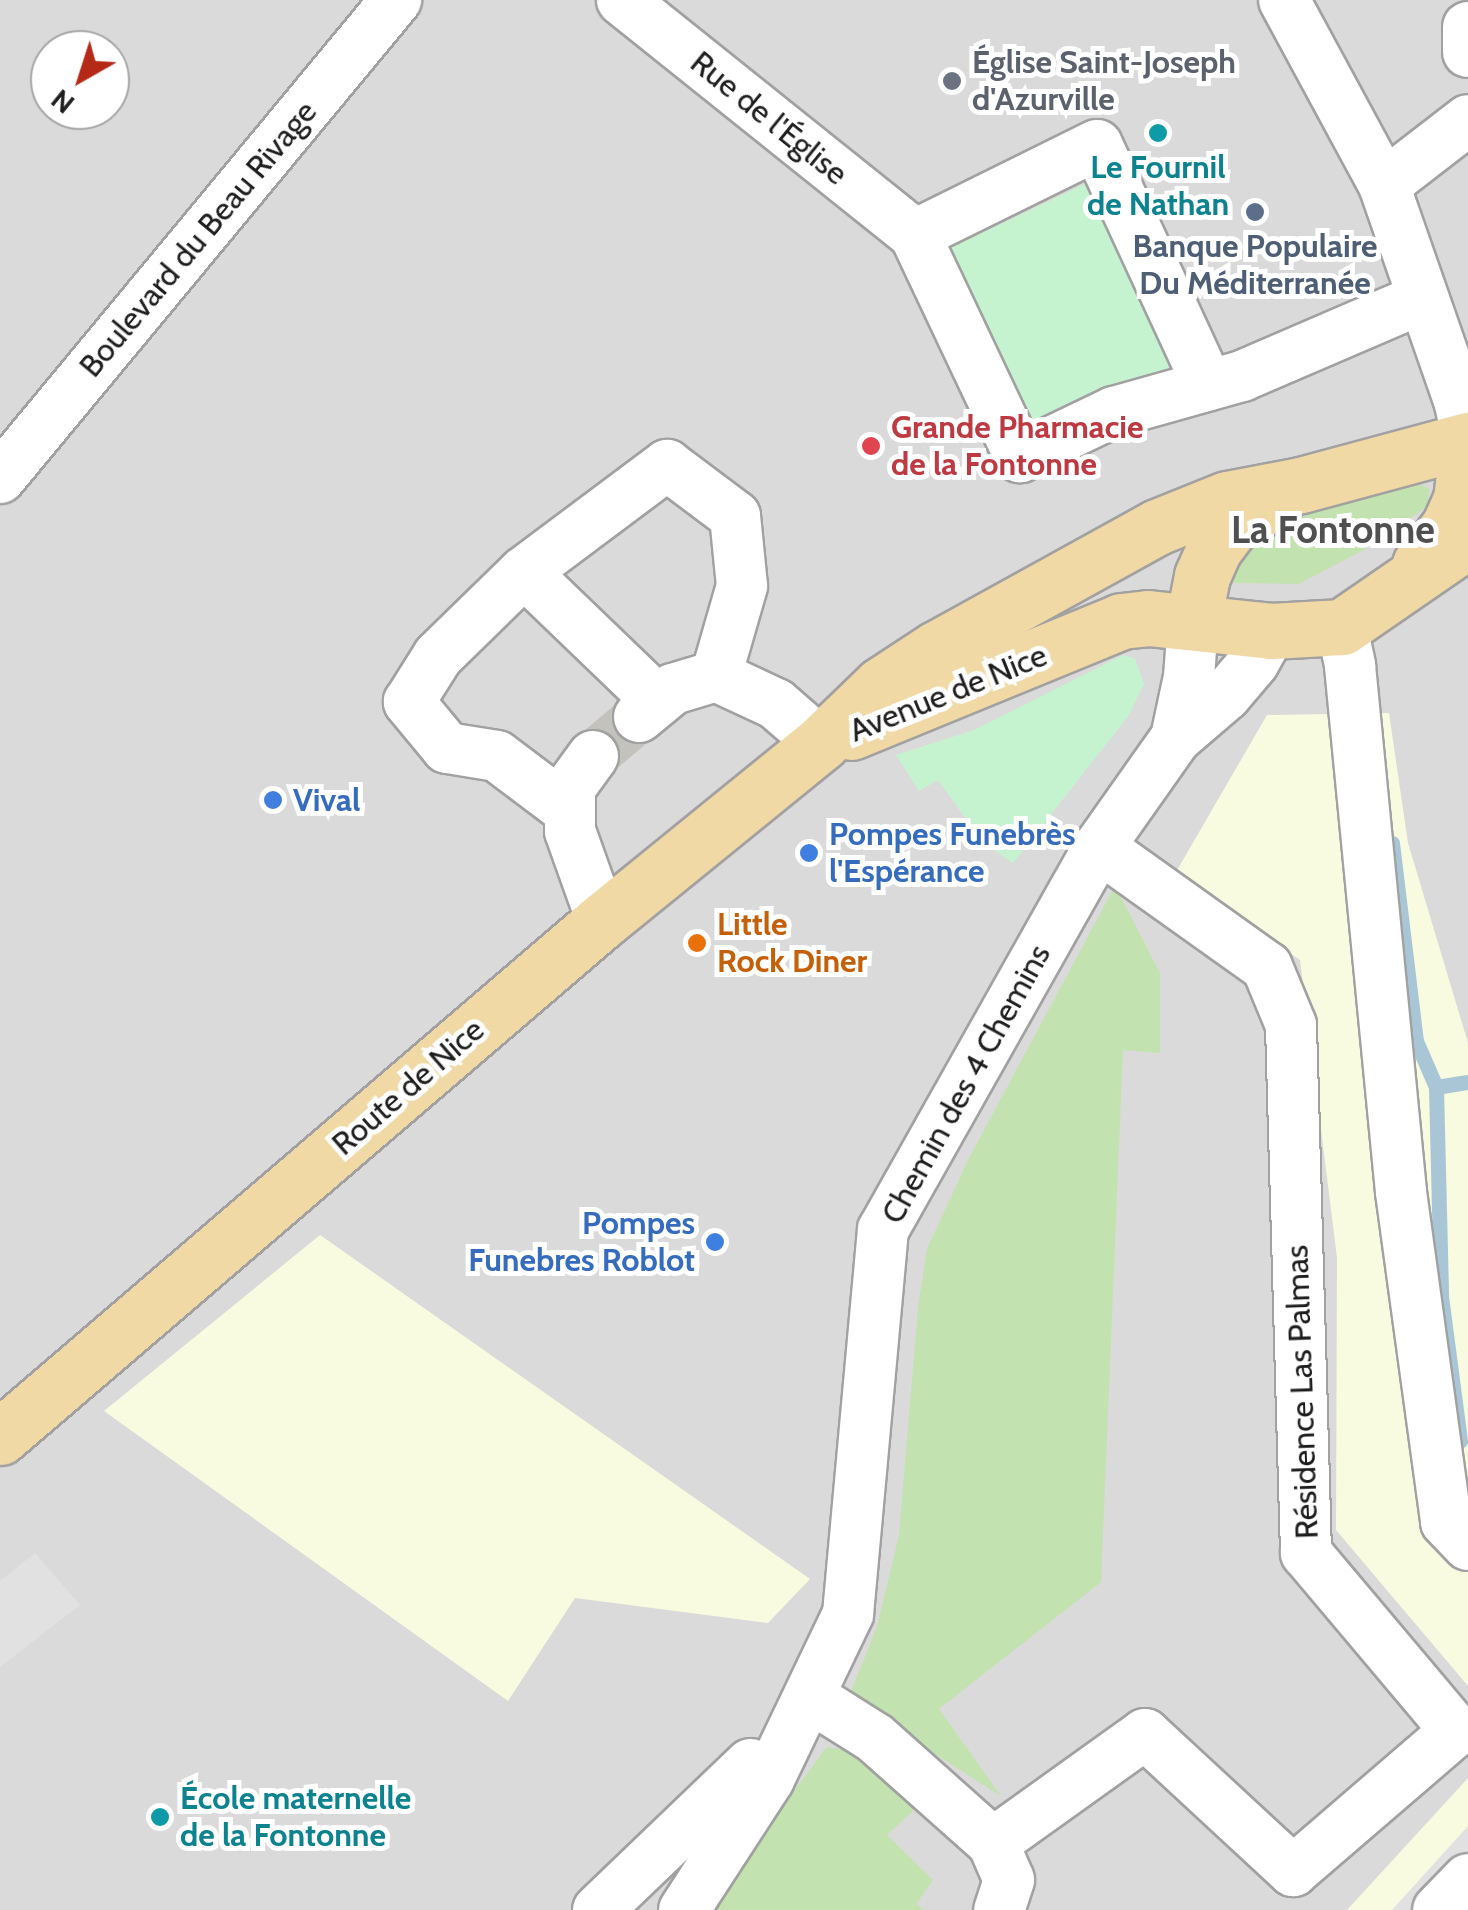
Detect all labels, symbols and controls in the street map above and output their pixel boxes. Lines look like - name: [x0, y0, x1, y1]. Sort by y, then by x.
- north arrow: [30, 30, 130, 130]
- street label: Rue de l'Église: [683, 43, 855, 193]
- place label: Église Saint-Joseph d'Azurville: [972, 44, 1236, 119]
- marker: Église Saint-Joseph d'Azurville: [941, 70, 963, 92]
- text: N: [44, 82, 81, 121]
- street label: Boulevard du Beau Rivage: [71, 93, 325, 385]
- marker: Le Fournil de Nathan: [1147, 122, 1169, 144]
- place label: Le Fournil de Nathan: [1087, 149, 1229, 224]
- marker: Banque Populaire Du Méditerranée: [1244, 201, 1266, 223]
- place label: Banque Populaire Du Méditerranée: [1133, 228, 1377, 303]
- place label: Grande Pharmacie de la Fontonne: [891, 409, 1143, 484]
- marker: Grande Pharmacie de la Fontonne: [860, 435, 882, 457]
- district label: La Fontonne: [1231, 507, 1435, 553]
- street label: Avenue de Nice: [844, 636, 1052, 750]
- place label: Vival: [293, 781, 360, 819]
- marker: Vival: [262, 789, 284, 811]
- place label: Pompes Funebrès l'Espérance: [829, 816, 1075, 891]
- marker: Pompes Funebrès l'Espérance: [798, 842, 820, 864]
- place label: Little Rock Diner: [717, 906, 867, 981]
- marker: Little Rock Diner: [686, 932, 708, 954]
- street label: Chemin des 4 Chemins: [873, 938, 1059, 1230]
- street label: Route de Nice: [324, 1011, 492, 1163]
- place label: Pompes Funebres Roblot: [468, 1205, 695, 1280]
- marker: Pompes Funebres Roblot: [704, 1231, 726, 1253]
- street label: Résidence Las Palmas: [1278, 1244, 1326, 1540]
- place label: École maternelle de la Fontonne: [180, 1780, 411, 1855]
- marker: École maternelle de la Fontonne: [149, 1806, 171, 1828]

